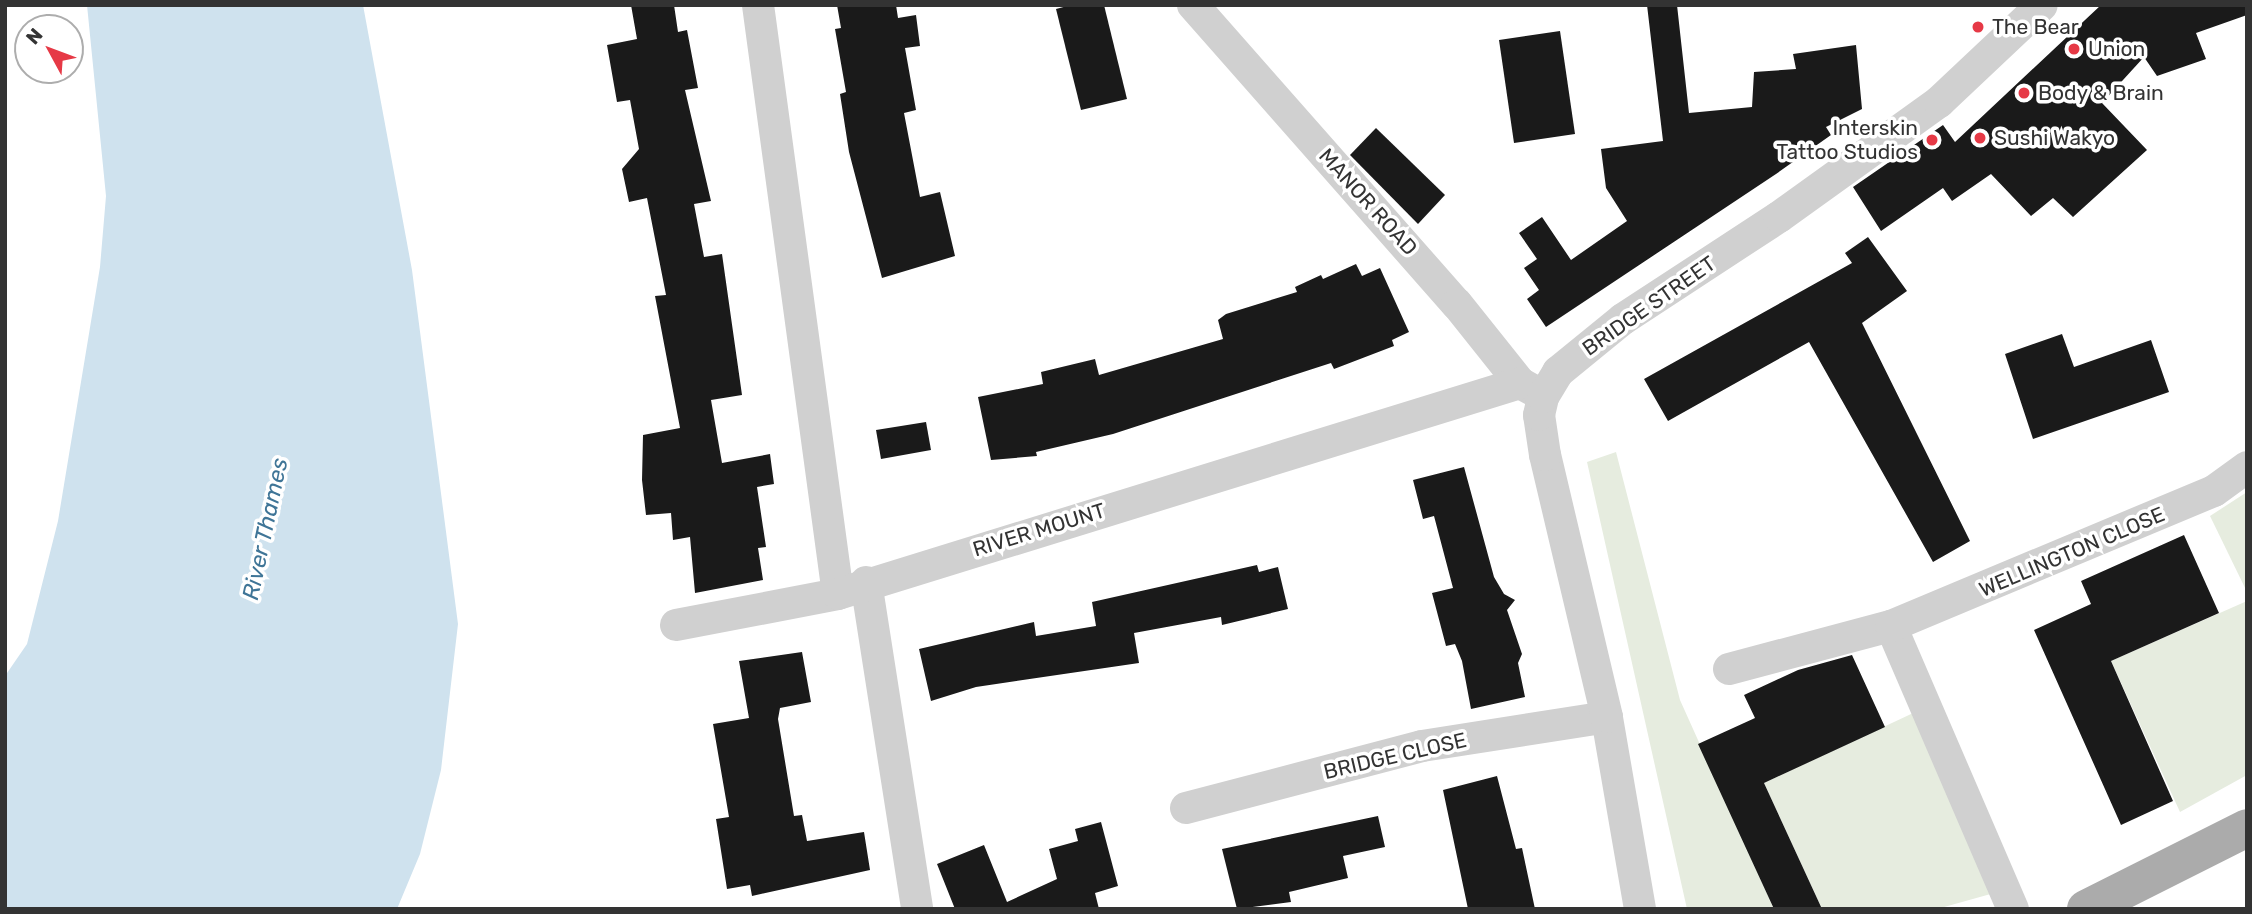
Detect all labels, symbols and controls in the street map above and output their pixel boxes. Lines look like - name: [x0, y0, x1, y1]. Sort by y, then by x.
- north arrow: [14, 14, 84, 84]
- place label: The Bear: [1992, 14, 2079, 40]
- marker: The Bear: [1970, 19, 1986, 35]
- text: N: [21, 24, 47, 49]
- place label: Union: [2088, 36, 2145, 62]
- marker: Union: [2066, 41, 2082, 57]
- place label: Body & Brain: [2038, 80, 2164, 106]
- marker: Body & Brain: [2016, 85, 2032, 101]
- place label: Interskin Tattoo Studios: [1776, 115, 1918, 165]
- place label: Sushi Wakyo: [1994, 125, 2115, 151]
- marker: Sushi Wakyo: [1972, 130, 1988, 146]
- marker: Interskin Tattoo Studios: [1924, 132, 1940, 148]
- street label: MANOR ROAD: [1314, 144, 1422, 260]
- street label: BRIDGE STREET: [1578, 251, 1720, 361]
- water label: River Thames: [236, 455, 294, 603]
- street label: RIVER MOUNT: [970, 498, 1108, 562]
- street label: WELLINGTON CLOSE: [1975, 502, 2169, 602]
- street label: BRIDGE CLOSE: [1321, 727, 1469, 785]

